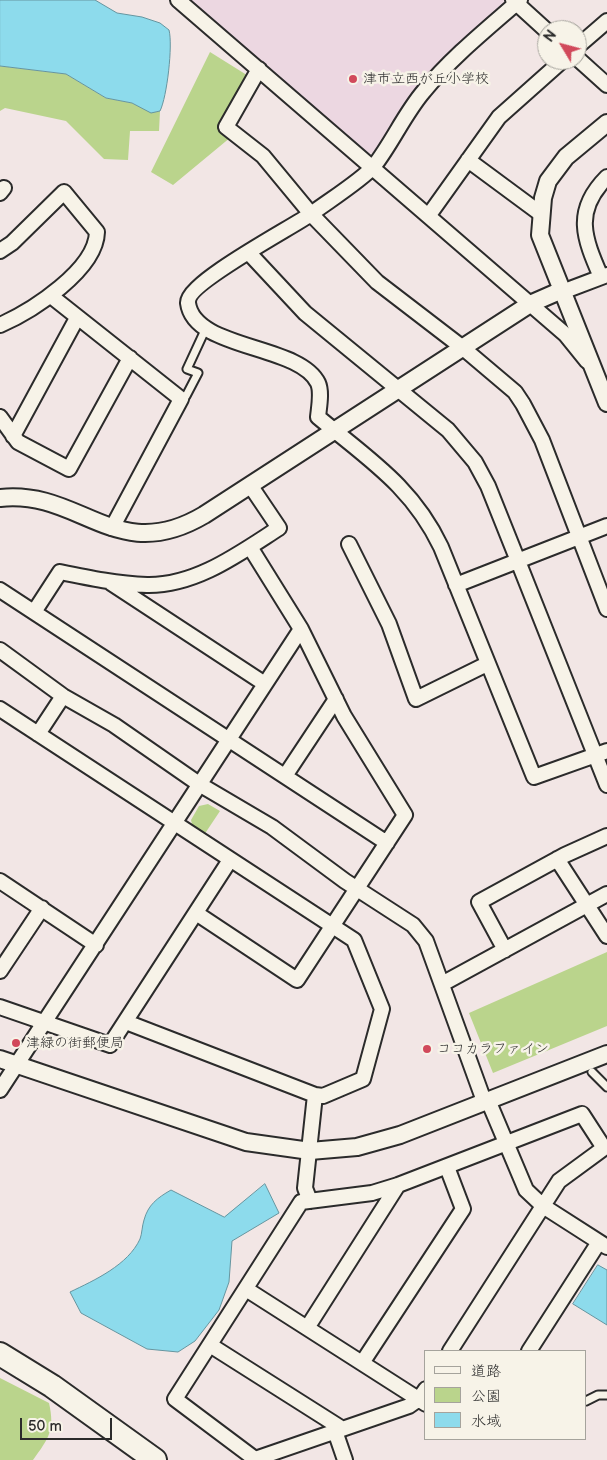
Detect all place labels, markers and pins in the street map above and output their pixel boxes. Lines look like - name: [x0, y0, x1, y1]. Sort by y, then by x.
- place label: 津市立西が丘小学校: [363, 71, 489, 87]
- marker: 津市立西が丘小学校: [347, 73, 359, 85]
- place label: 津緑の街郵便局: [26, 1035, 124, 1051]
- marker: 津緑の街郵便局: [10, 1037, 22, 1049]
- place label: ココカラファイン: [437, 1041, 549, 1057]
- marker: ココカラファイン: [421, 1043, 433, 1055]

